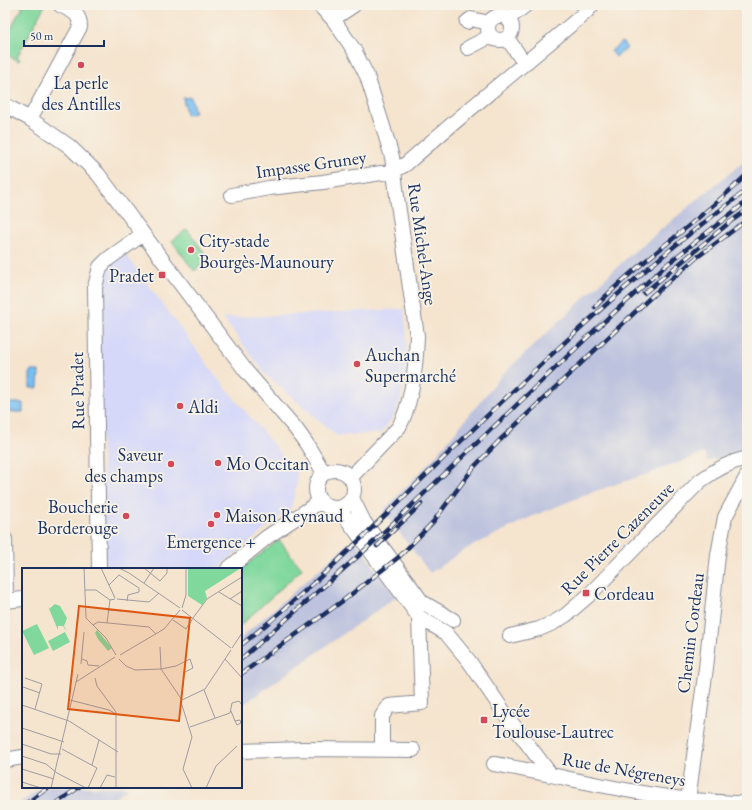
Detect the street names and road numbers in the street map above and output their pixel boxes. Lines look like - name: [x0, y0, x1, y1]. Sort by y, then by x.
- street label: Impasse Gruney: [254, 145, 368, 183]
- street label: Rue Michel-Ange: [403, 181, 443, 307]
- street label: Rue Pradet: [65, 352, 89, 430]
- street label: Rue Pierre Cazeneuve: [556, 477, 678, 599]
- street label: Chemin Cordeau: [671, 571, 709, 694]
- street label: Rue de Négreneys: [560, 747, 688, 791]

